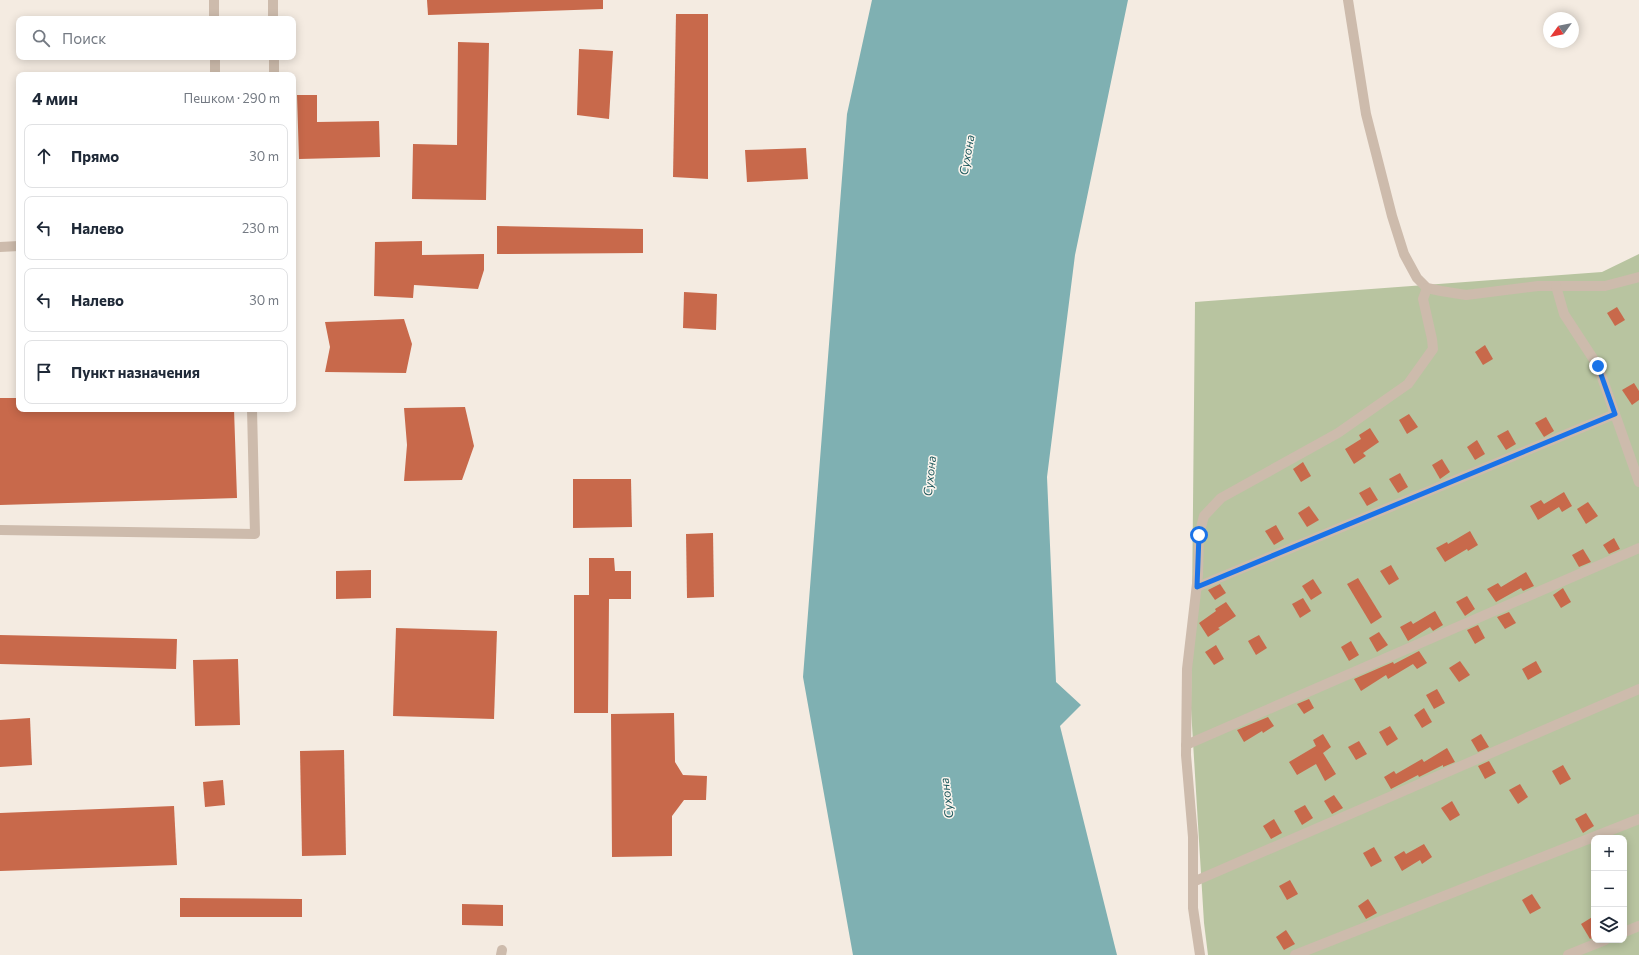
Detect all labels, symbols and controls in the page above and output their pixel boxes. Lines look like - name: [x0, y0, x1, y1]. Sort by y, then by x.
- north arrow: [1543, 12, 1579, 48]
- search box: [16, 16, 296, 60]
- icon: search: [30, 27, 52, 49]
- text: Поиск: [62, 29, 106, 47]
- text: 4 мин: [32, 88, 78, 109]
- text: Пешком · 290 m: [184, 90, 280, 106]
- water label: Сухона: [956, 134, 976, 176]
- icon: ahead: [33, 145, 55, 167]
- text: Прямо: [71, 147, 119, 165]
- text: 30 m: [249, 148, 279, 164]
- icon: left: [33, 217, 55, 239]
- text: Налево: [71, 219, 124, 237]
- text: 230 m: [242, 220, 279, 236]
- icon: left: [33, 289, 55, 311]
- text: Налево: [71, 291, 124, 309]
- text: 30 m: [249, 292, 279, 308]
- route end: [1589, 357, 1607, 375]
- icon: arrive: [33, 361, 55, 383]
- text: Пункт назначения: [71, 363, 200, 381]
- water label: Сухона: [920, 455, 938, 497]
- route start: [1190, 526, 1208, 544]
- water label: Сухона: [937, 777, 955, 819]
- map controls: [1591, 835, 1627, 943]
- button: +: [1591, 835, 1627, 871]
- button: −: [1591, 871, 1627, 907]
- button: layers: [1591, 907, 1627, 943]

